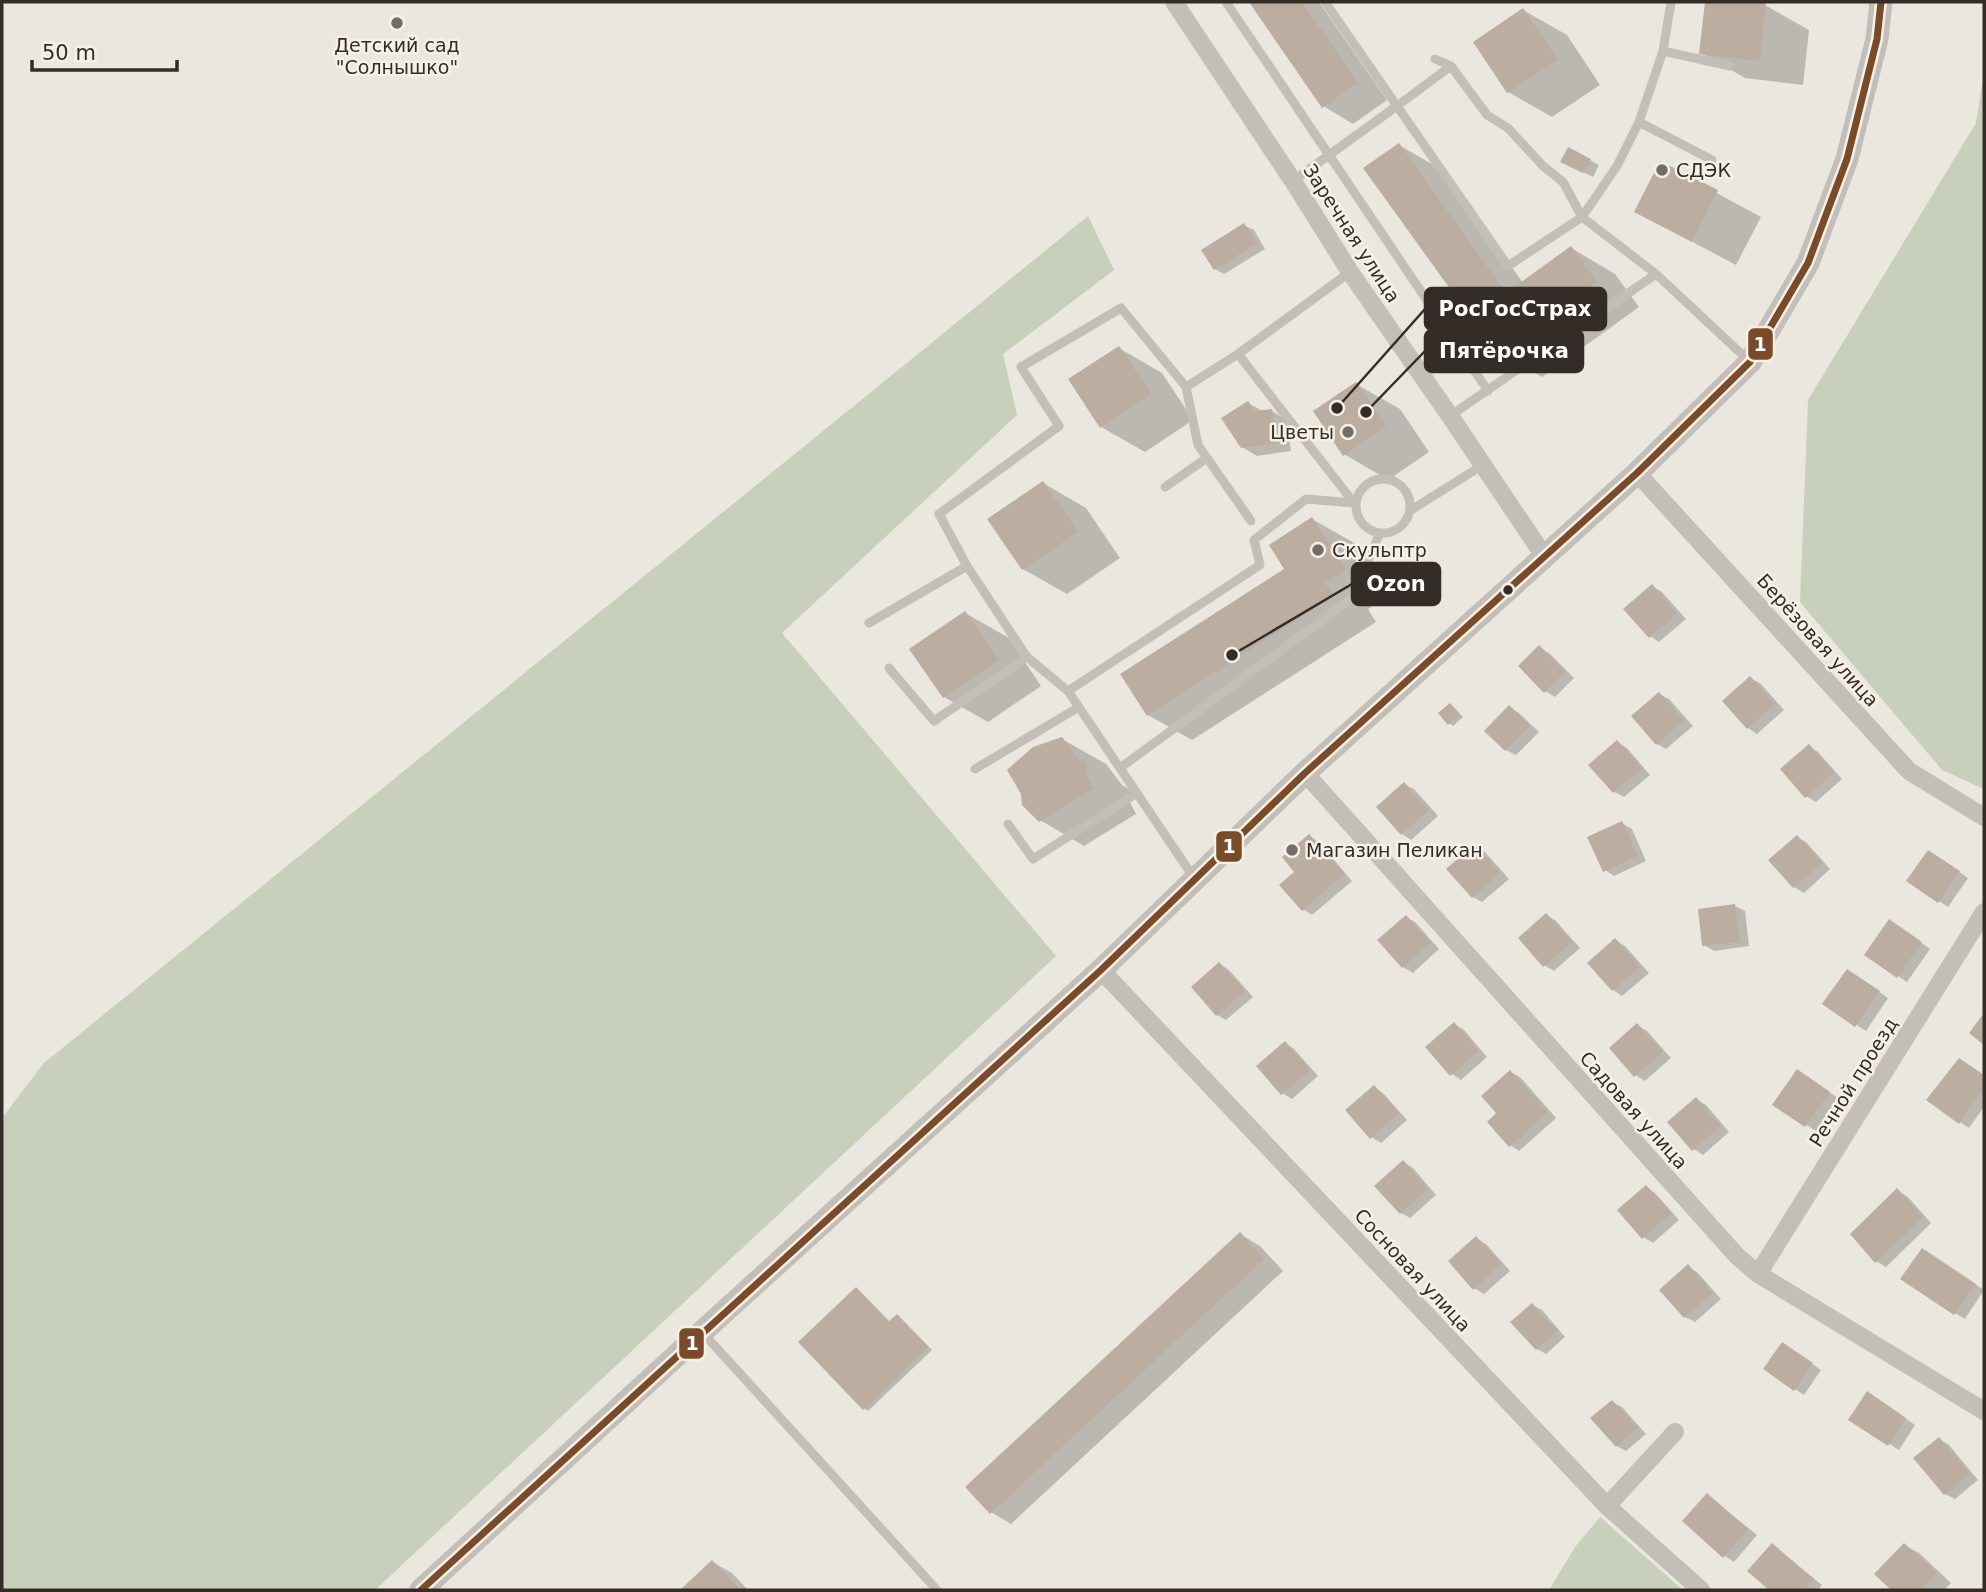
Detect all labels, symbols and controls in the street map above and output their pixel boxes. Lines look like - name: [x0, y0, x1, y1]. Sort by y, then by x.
- marker: Детский сад "Солнышко": [389, 15, 405, 31]
- scale bar: [32, 28, 177, 72]
- place label: Детский сад "Солнышко": [334, 34, 460, 78]
- text: 50 m: [42, 41, 96, 65]
- place label: СДЭК: [1676, 159, 1731, 181]
- street label: Заречная улица: [1299, 160, 1405, 306]
- marker: СДЭК: [1654, 162, 1670, 178]
- callout: РосГосСтрах: [1425, 288, 1606, 330]
- text: РосГосСтрах: [1439, 297, 1592, 321]
- line badge: 1: [1747, 327, 1774, 361]
- callout: Пятёрочка: [1425, 330, 1583, 372]
- text: 1: [1753, 333, 1767, 355]
- text: Пятёрочка: [1439, 339, 1569, 363]
- place label: Цветы: [1270, 421, 1334, 443]
- marker: Цветы: [1340, 424, 1356, 440]
- place label: Скульптр: [1332, 539, 1427, 561]
- marker: Скульптр: [1310, 542, 1326, 558]
- callout: Ozon: [1352, 563, 1440, 605]
- street label: Берёзовая улица: [1753, 569, 1883, 711]
- text: Ozon: [1366, 572, 1426, 596]
- unlabelled marker: [1501, 583, 1515, 597]
- line badge: 1: [1215, 830, 1243, 863]
- text: 1: [1222, 835, 1236, 857]
- place label: Магазин Пеликан: [1306, 839, 1483, 861]
- marker: Магазин Пеликан: [1284, 842, 1300, 858]
- street label: Речной проезд: [1804, 1013, 1902, 1151]
- street label: Садовая улица: [1576, 1047, 1692, 1173]
- street label: Сосновая улица: [1350, 1204, 1476, 1336]
- line badge: 1: [678, 1327, 705, 1360]
- text: 1: [685, 1332, 699, 1354]

